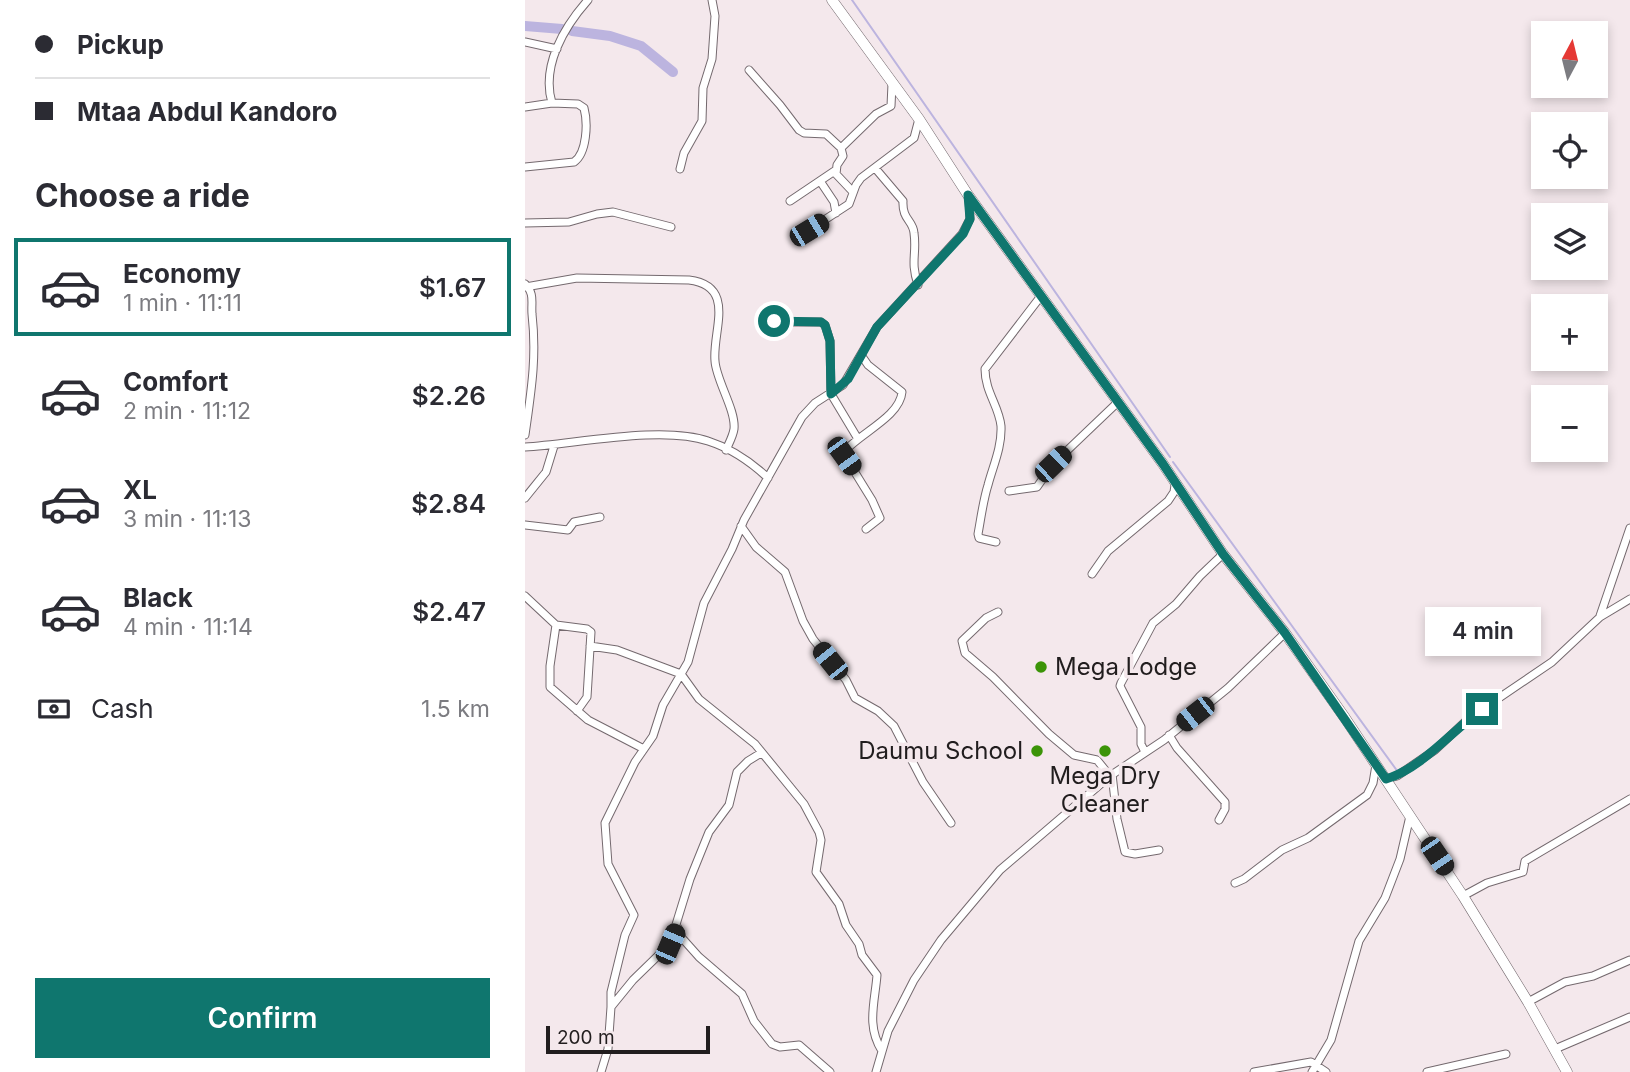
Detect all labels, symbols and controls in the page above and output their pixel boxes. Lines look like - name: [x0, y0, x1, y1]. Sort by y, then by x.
- north arrow: [1531, 21, 1608, 98]
- map controls: [1531, 21, 1608, 462]
- text: Pickup: [77, 29, 164, 60]
- text: Mtaa Abdul Kandoro: [77, 96, 337, 127]
- button: locate: [1531, 112, 1608, 189]
- text: Choose a ride: [35, 176, 250, 215]
- button: layers: [1531, 203, 1608, 280]
- car: [786, 210, 833, 250]
- icon: car: [39, 256, 102, 319]
- text: Economy: [123, 258, 241, 289]
- text: $1.67: [419, 272, 486, 303]
- text: 1 min · 11:11: [123, 289, 242, 317]
- button: +: [1531, 294, 1608, 371]
- route start: [758, 305, 790, 337]
- icon: car: [39, 364, 102, 427]
- text: Comfort: [123, 366, 228, 397]
- text: $2.26: [412, 380, 486, 411]
- button: −: [1531, 385, 1608, 462]
- text: 2 min · 11:12: [123, 397, 251, 425]
- car: [824, 433, 865, 479]
- car: [1031, 442, 1076, 486]
- icon: car: [39, 472, 102, 535]
- text: XL: [123, 474, 157, 505]
- text: $2.84: [411, 488, 486, 519]
- text: 3 min · 11:13: [123, 505, 251, 533]
- icon: car: [39, 580, 102, 643]
- text: Black: [123, 582, 193, 613]
- text: $2.47: [412, 596, 486, 627]
- callout: 4 min: [1424, 608, 1540, 656]
- text: 4 min · 11:14: [123, 613, 253, 641]
- text: 4 min: [1452, 617, 1514, 645]
- car: [809, 638, 852, 684]
- place label: Mega Lodge: [1055, 652, 1197, 681]
- marker: Mega Lodge: [1033, 659, 1049, 675]
- icon: cash: [35, 690, 73, 728]
- text: Cash: [91, 693, 154, 724]
- car: [1172, 693, 1219, 735]
- route end: [1466, 693, 1498, 725]
- text: 1.5 km: [421, 695, 490, 723]
- place label: Daumu School: [858, 736, 1023, 765]
- marker: Daumu School: [1029, 743, 1045, 759]
- marker: Mega Dry Cleaner: [1097, 743, 1113, 759]
- place label: Mega Dry Cleaner: [1050, 761, 1160, 818]
- car: [1417, 833, 1458, 879]
- car: [653, 921, 688, 967]
- button: Confirm: [35, 978, 490, 1058]
- scale bar: [546, 1023, 711, 1055]
- text: 200 m: [557, 1026, 615, 1049]

